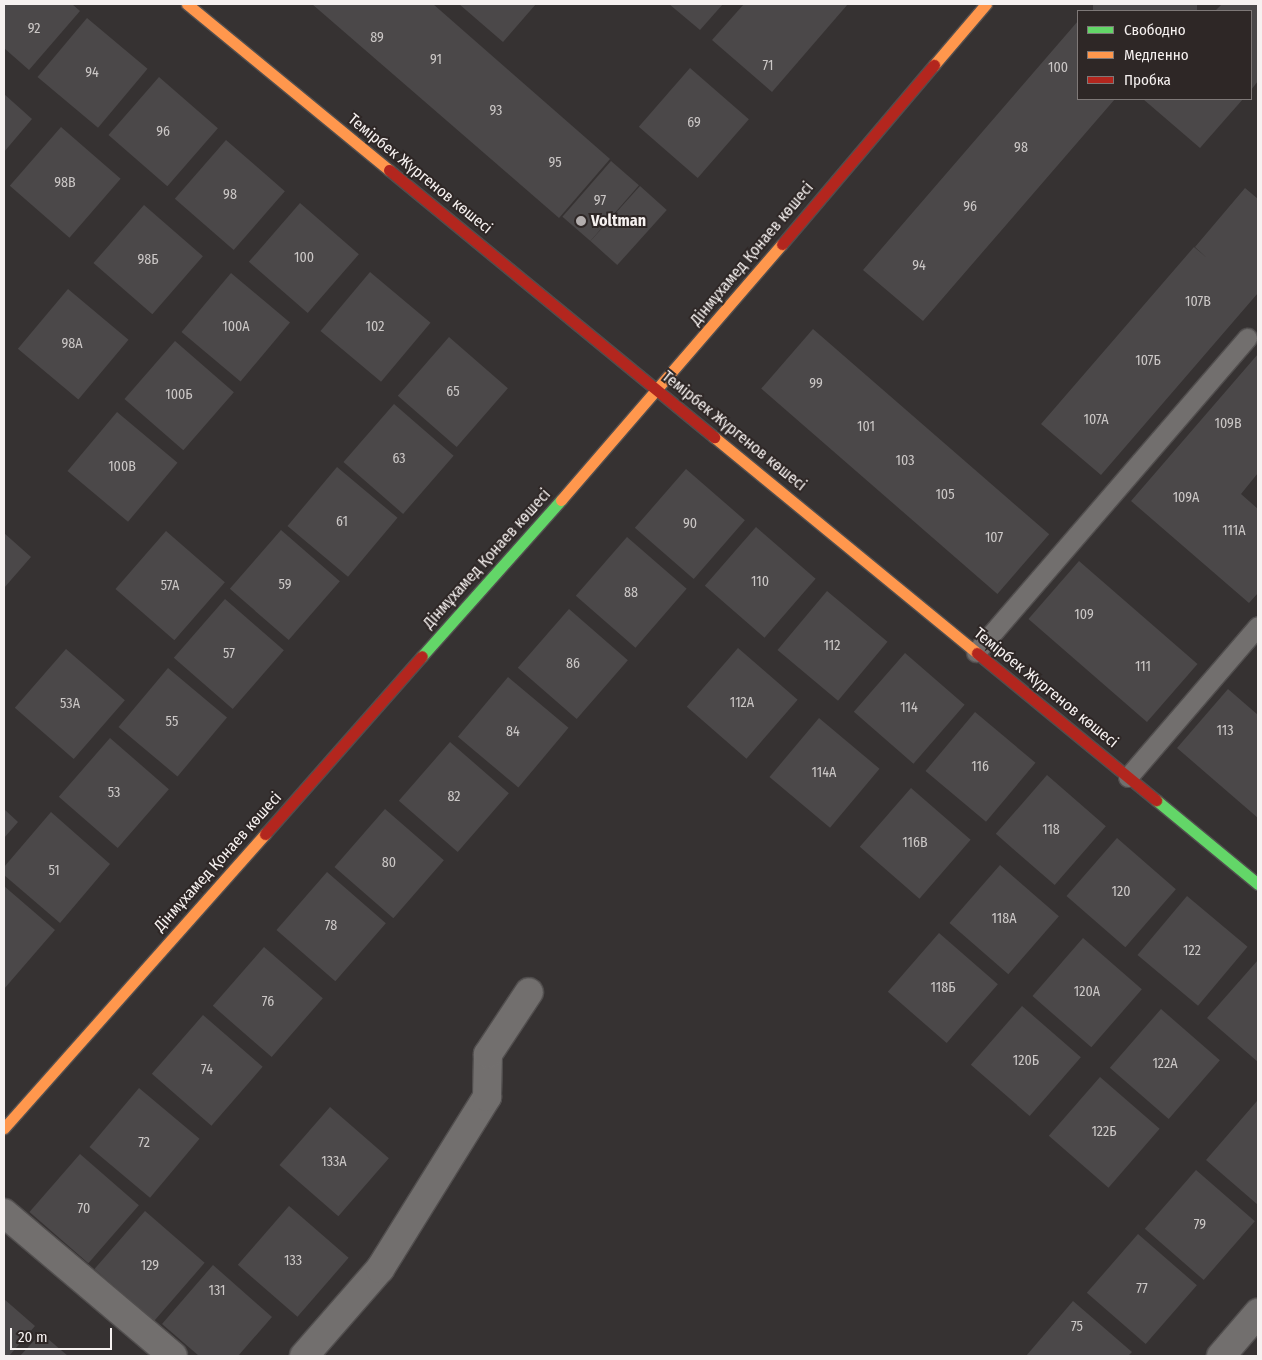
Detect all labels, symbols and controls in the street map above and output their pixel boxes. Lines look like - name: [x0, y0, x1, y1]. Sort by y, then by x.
- legend: [1077, 10, 1252, 100]
- house number: 92: [28, 21, 40, 37]
- text: Свободно: [1124, 21, 1186, 39]
- house number: 89: [370, 30, 384, 46]
- text: Медленно: [1124, 46, 1189, 64]
- house number: 91: [430, 52, 442, 68]
- house number: 71: [763, 58, 773, 74]
- house number: 100: [1048, 60, 1068, 76]
- house number: 94: [85, 65, 99, 81]
- text: Пробка: [1124, 71, 1171, 89]
- house number: 93: [490, 103, 502, 119]
- street label: Темірбек Жүргенов көшесі: [344, 110, 496, 238]
- house number: 69: [687, 115, 701, 131]
- house number: 96: [156, 124, 170, 140]
- house number: 98: [1014, 140, 1028, 156]
- house number: 95: [548, 155, 562, 171]
- house number: 98В: [54, 175, 76, 191]
- street label: Дінмұхамед Қонаев көшесі: [686, 178, 818, 330]
- house number: 98: [223, 187, 237, 203]
- house number: 97: [594, 193, 606, 209]
- house number: 96: [963, 199, 977, 215]
- place label: Voltman: [591, 211, 646, 231]
- marker: Voltman: [575, 215, 587, 227]
- house number: 100: [294, 250, 314, 266]
- house number: 98Б: [137, 252, 159, 268]
- house number: 94: [912, 258, 926, 274]
- house number: 107В: [1185, 294, 1211, 310]
- house number: 100А: [222, 319, 250, 335]
- house number: 102: [366, 319, 384, 335]
- house number: 98А: [61, 336, 83, 352]
- house number: 107Б: [1135, 353, 1161, 369]
- street label: Темірбек Жүргенов көшесі: [658, 367, 810, 495]
- house number: 99: [809, 376, 823, 392]
- house number: 65: [446, 384, 460, 400]
- house number: 100Б: [165, 387, 193, 403]
- house number: 107А: [1083, 412, 1109, 428]
- house number: 109В: [1214, 416, 1242, 432]
- house number: 101: [857, 419, 875, 435]
- house number: 63: [392, 451, 406, 467]
- house number: 103: [896, 453, 914, 469]
- house number: 100В: [108, 459, 136, 475]
- street label: Дінмұхамед Қонаев көшесі: [419, 485, 555, 633]
- house number: 105: [935, 487, 955, 503]
- house number: 109А: [1173, 490, 1199, 506]
- house number: 61: [336, 514, 348, 530]
- house number: 90: [683, 516, 697, 532]
- house number: 111А: [1222, 523, 1246, 539]
- house number: 107: [985, 530, 1003, 546]
- house number: 110: [751, 574, 769, 590]
- house number: 59: [278, 577, 292, 593]
- house number: 57А: [161, 578, 179, 594]
- house number: 88: [624, 585, 638, 601]
- house number: 109: [1074, 607, 1094, 623]
- street label: Темірбек Жүргенов көшесі: [970, 624, 1122, 752]
- house number: 112: [824, 638, 840, 654]
- house number: 57: [223, 646, 235, 662]
- house number: 86: [566, 656, 580, 672]
- house number: 111: [1135, 659, 1151, 675]
- house number: 112А: [730, 695, 754, 711]
- house number: 53А: [60, 696, 80, 712]
- house number: 114: [900, 700, 918, 716]
- house number: 55: [166, 714, 178, 730]
- house number: 113: [1216, 723, 1234, 739]
- house number: 84: [506, 724, 520, 740]
- house number: 116: [971, 759, 989, 775]
- house number: 114А: [812, 765, 836, 781]
- house number: 53: [108, 785, 120, 801]
- street label: Дінмұхамед Қонаев көшесі: [150, 788, 286, 936]
- house number: 82: [447, 789, 461, 805]
- house number: 118: [1042, 822, 1060, 838]
- house number: 116В: [902, 835, 928, 851]
- house number: 80: [382, 855, 396, 871]
- house number: 51: [48, 863, 60, 879]
- house number: 120: [1112, 884, 1130, 900]
- house number: 118А: [991, 911, 1017, 927]
- house number: 78: [325, 918, 337, 934]
- house number: 122: [1183, 943, 1201, 959]
- house number: 118Б: [930, 980, 956, 996]
- house number: 120А: [1074, 984, 1100, 1000]
- house number: 76: [262, 994, 274, 1010]
- house number: 120Б: [1013, 1053, 1039, 1069]
- house number: 122А: [1152, 1056, 1178, 1072]
- house number: 74: [201, 1062, 213, 1078]
- house number: 122Б: [1091, 1124, 1117, 1140]
- house number: 72: [138, 1135, 150, 1151]
- house number: 133А: [321, 1154, 347, 1170]
- house number: 70: [78, 1201, 90, 1217]
- house number: 79: [1194, 1217, 1206, 1233]
- house number: 133: [284, 1253, 302, 1269]
- house number: 129: [141, 1258, 159, 1274]
- house number: 77: [1136, 1281, 1148, 1297]
- house number: 131: [209, 1283, 225, 1299]
- scale bar: [12, 1318, 115, 1350]
- house number: 75: [1071, 1319, 1083, 1335]
- text: 20 m: [18, 1328, 48, 1346]

